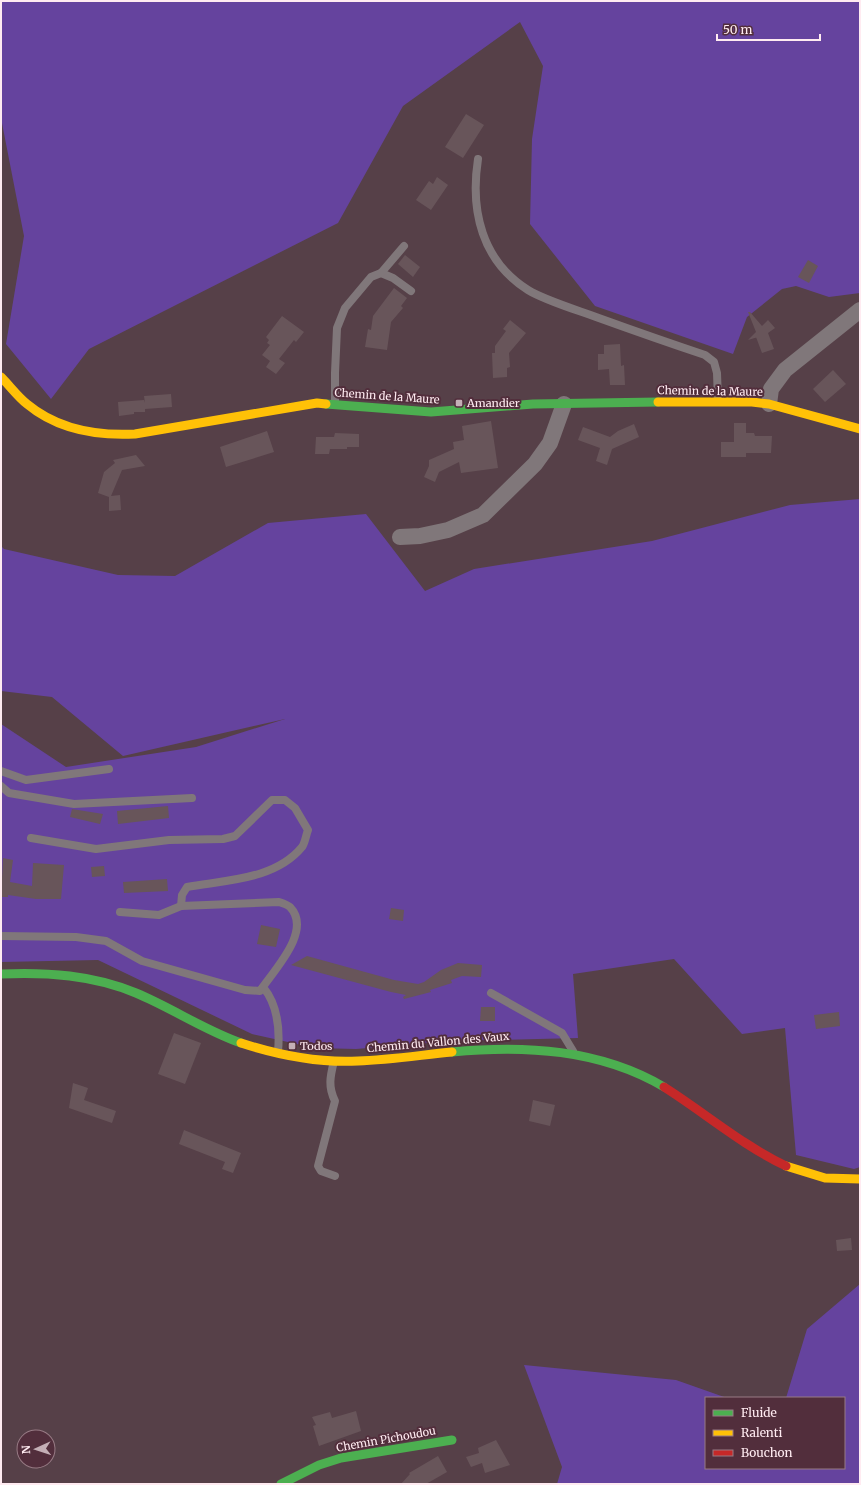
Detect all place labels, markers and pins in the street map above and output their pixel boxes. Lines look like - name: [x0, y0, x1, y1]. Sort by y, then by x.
- place label: Amandier: [466, 396, 520, 410]
- marker: Amandier: [454, 398, 464, 408]
- place label: Todos: [300, 1039, 332, 1053]
- marker: Todos: [287, 1041, 297, 1051]

